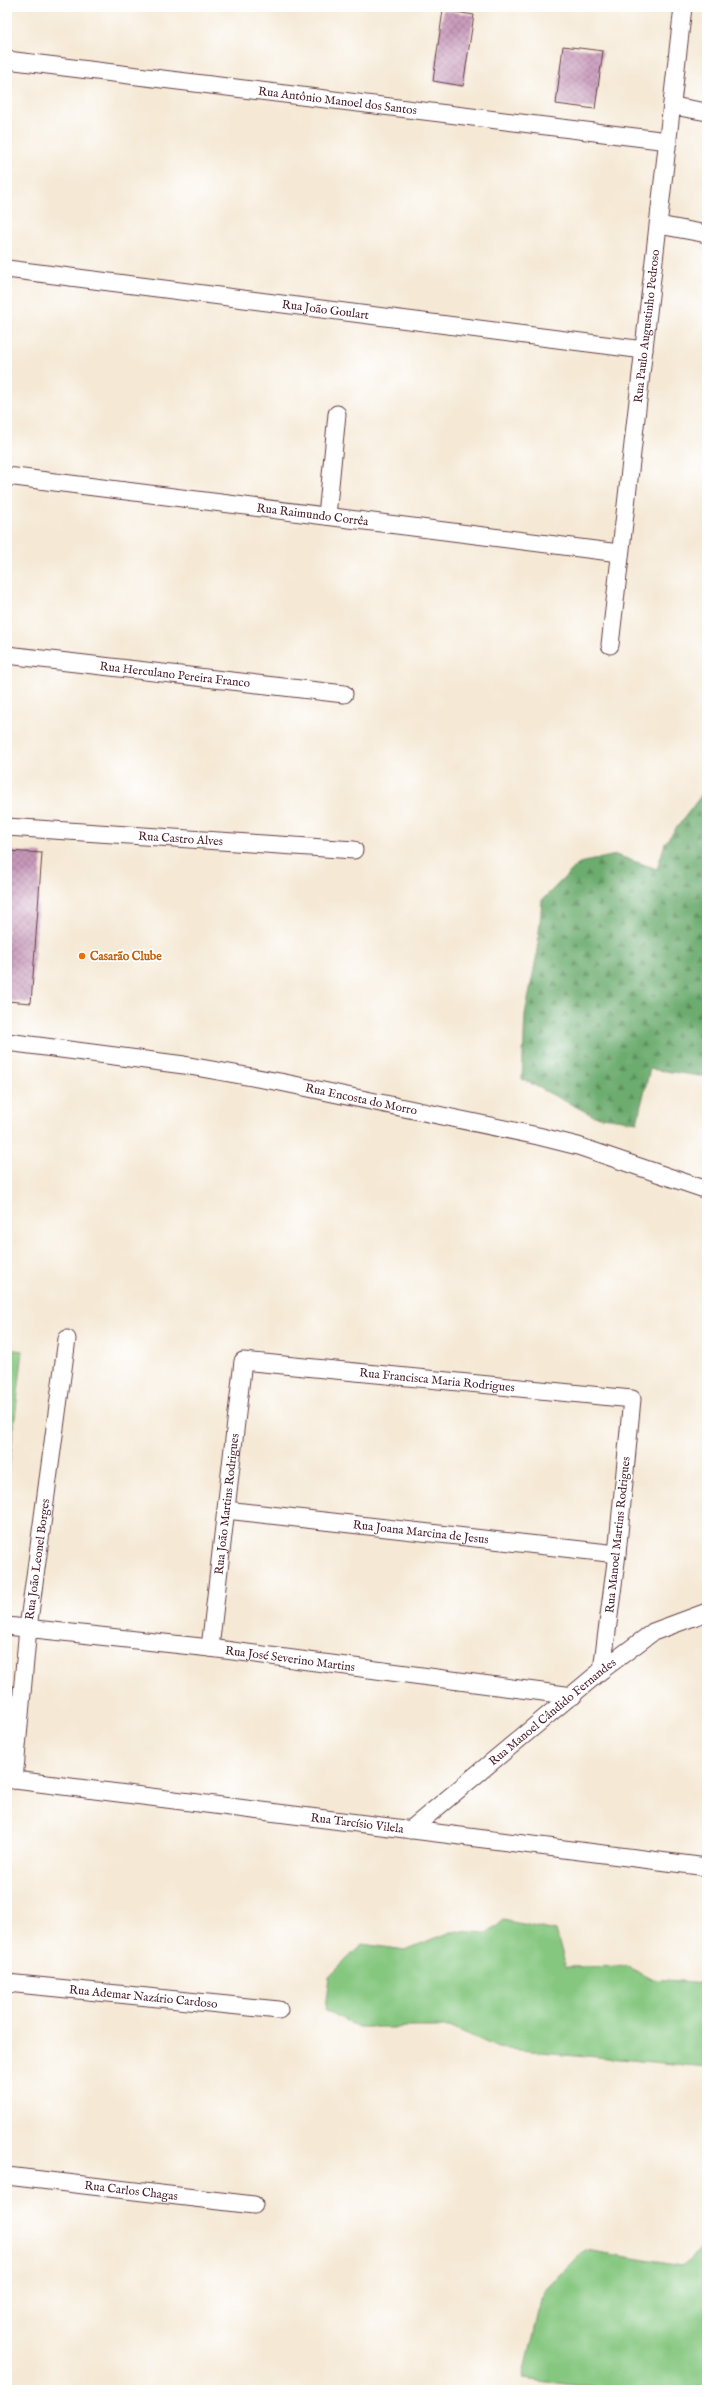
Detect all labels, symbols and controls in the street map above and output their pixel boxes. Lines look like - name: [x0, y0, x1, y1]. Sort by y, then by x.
- street label: Rua Antônio Manoel dos Santos: [257, 83, 418, 118]
- street label: Rua Paulo Augustinho Pedroso: [630, 248, 663, 404]
- street label: Rua João Goulart: [281, 297, 370, 322]
- street label: Rua Raimundo Corrêa: [256, 500, 370, 529]
- street label: Rua Herculano Pereira Franco: [99, 658, 251, 691]
- street label: Rua Castro Alves: [138, 828, 224, 849]
- place label: Casarão Clube: [90, 949, 162, 964]
- marker: Casarão Clube: [77, 951, 87, 961]
- street label: Rua Encosta do Morro: [304, 1080, 419, 1118]
- street label: Rua Francisca Maria Rodrigues: [359, 1365, 516, 1395]
- street label: Rua João Martins Rodrigues: [211, 1433, 242, 1575]
- street label: Rua Manoel Martins Rodrigues: [602, 1456, 634, 1614]
- street label: Rua João Leonel Borges: [22, 1498, 53, 1621]
- street label: Rua Joana Marcina de Jesus: [352, 1517, 489, 1547]
- street label: Rua José Severino Martins: [224, 1643, 356, 1675]
- street label: Rua Manoel Cândido Fernandes: [486, 1655, 619, 1769]
- street label: Rua Tarcísio Vilela: [310, 1810, 405, 1836]
- street label: Rua Ademar Nazário Cardoso: [68, 1982, 219, 2011]
- street label: Rua Carlos Chagas: [84, 2178, 179, 2204]

